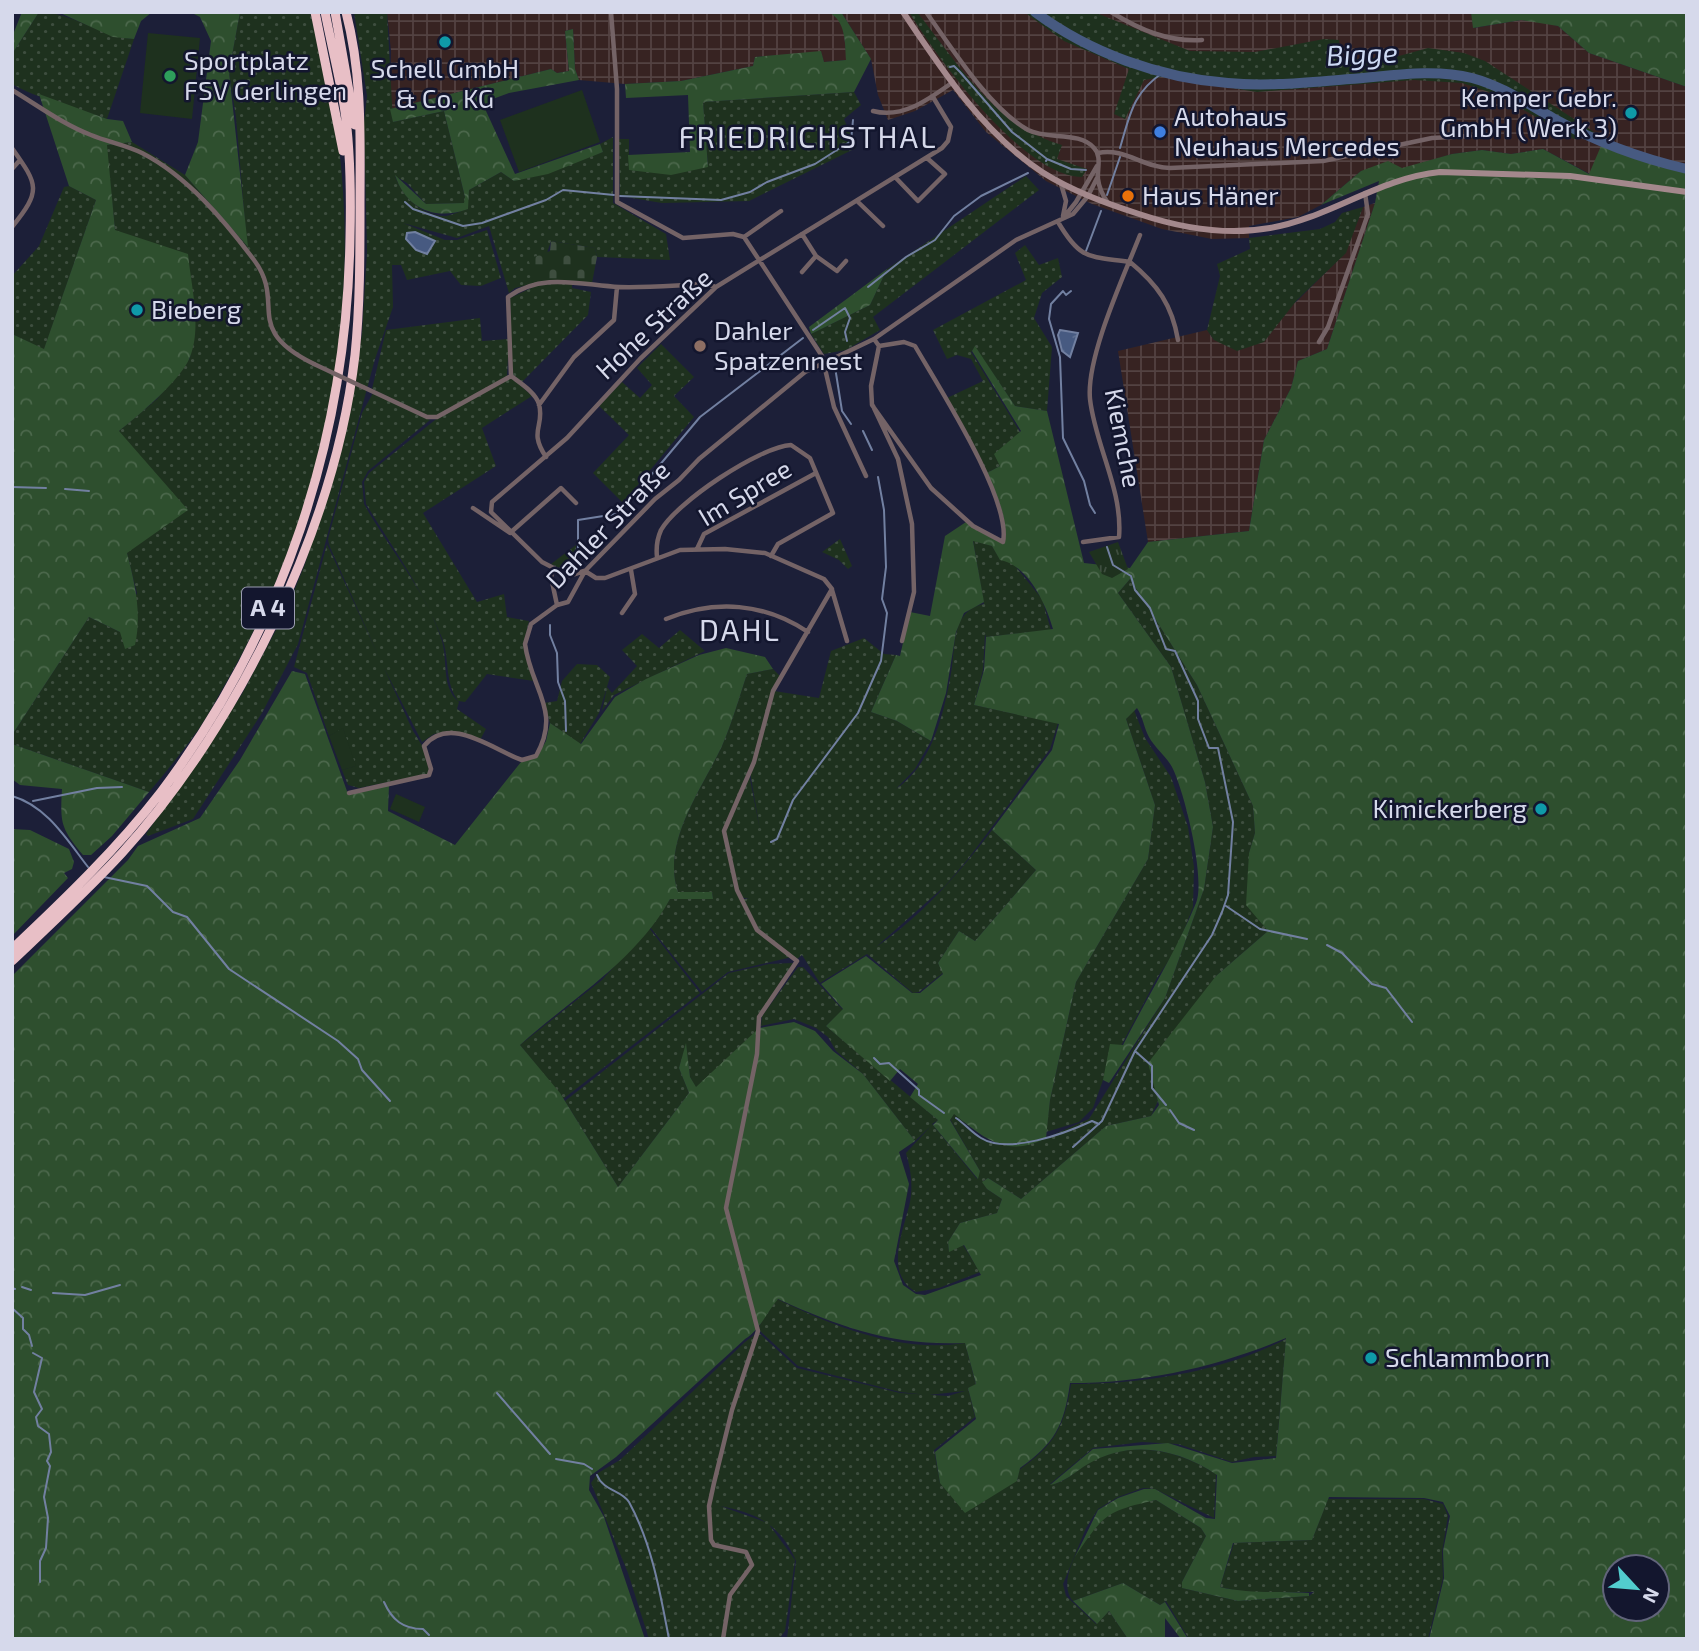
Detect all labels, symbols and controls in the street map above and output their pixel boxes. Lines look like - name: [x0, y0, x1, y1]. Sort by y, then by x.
- marker: Schell GmbH & Co. KG: [437, 34, 453, 50]
- water label: Bigge: [1325, 34, 1399, 72]
- place label: Sportplatz FSV Gerlingen: [184, 44, 347, 105]
- place label: Schell GmbH & Co. KG: [371, 52, 519, 113]
- marker: Sportplatz FSV Gerlingen: [162, 68, 178, 84]
- place label: Kemper Gebr. GmbH (Werk 3): [1440, 81, 1617, 142]
- place label: Autohaus Neuhaus Mercedes: [1174, 100, 1400, 161]
- marker: Kemper Gebr. GmbH (Werk 3): [1623, 105, 1639, 121]
- district label: FRIEDRICHSTHAL: [678, 118, 938, 154]
- marker: Autohaus Neuhaus Mercedes: [1152, 124, 1168, 140]
- place label: Haus Häner: [1142, 179, 1279, 210]
- marker: Haus Häner: [1120, 188, 1136, 204]
- street label: Hohe Straße: [588, 261, 718, 385]
- place label: Bieberg: [151, 293, 241, 324]
- marker: Bieberg: [129, 302, 145, 318]
- place label: Dahler Spatzennest: [714, 314, 862, 375]
- marker: Dahler Spatzennest: [692, 338, 708, 354]
- street label: Kiemche: [1100, 386, 1149, 490]
- street label: Im Spree: [692, 452, 796, 532]
- street label: Dahler Straße: [539, 454, 675, 594]
- road number: A 4: [242, 588, 294, 628]
- district label: DAHL: [699, 611, 781, 647]
- place label: Kimickerberg: [1372, 792, 1527, 823]
- marker: Kimickerberg: [1533, 801, 1549, 817]
- place label: Schlammborn: [1385, 1341, 1550, 1372]
- marker: Schlammborn: [1363, 1350, 1379, 1366]
- north arrow: [1601, 1553, 1671, 1623]
- text: N: [1638, 1584, 1665, 1607]

